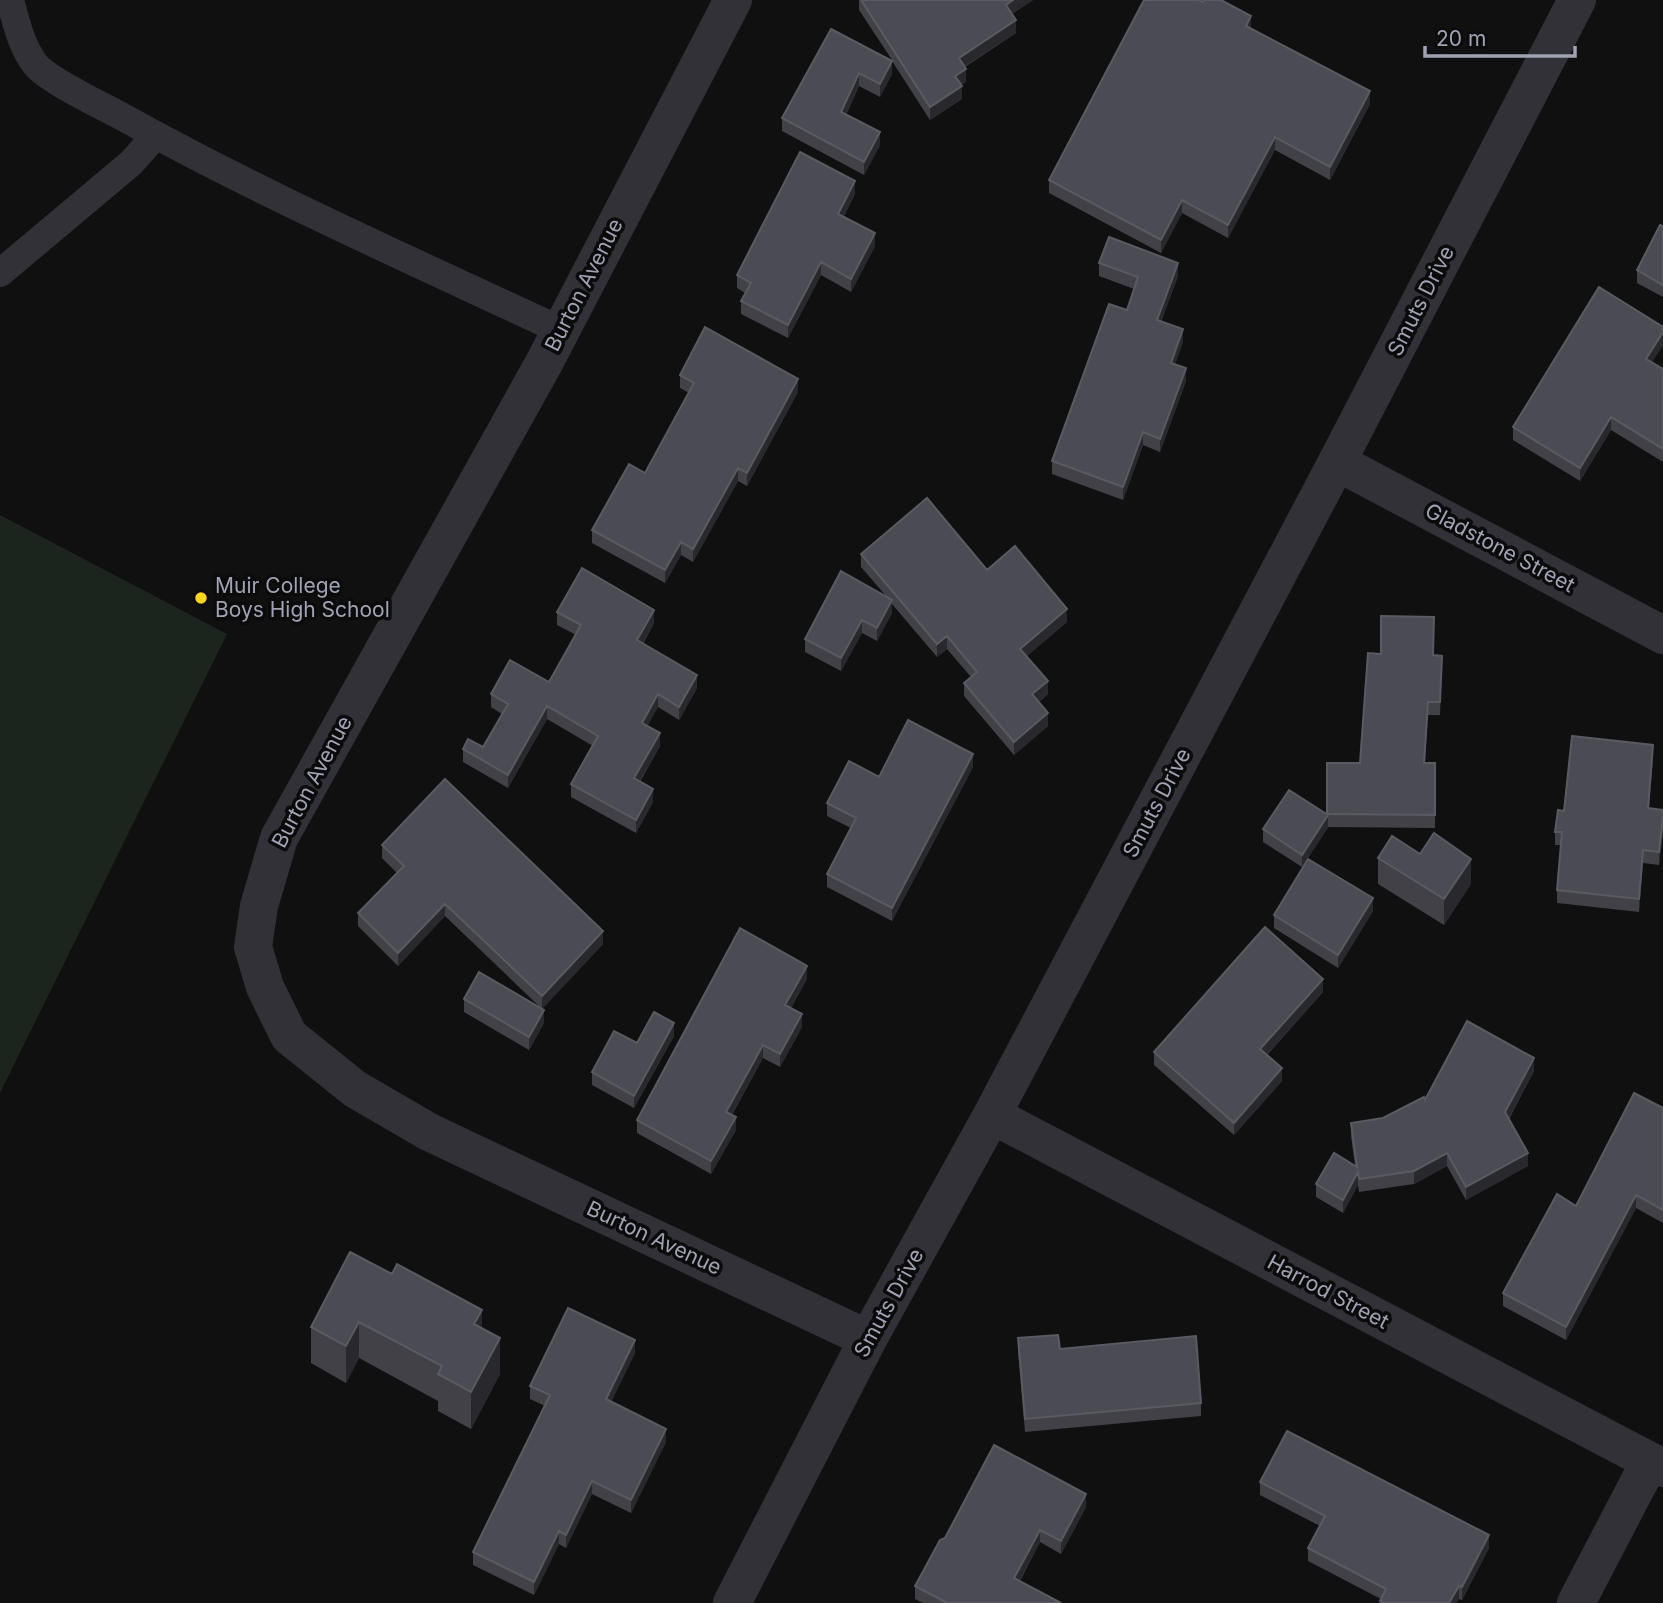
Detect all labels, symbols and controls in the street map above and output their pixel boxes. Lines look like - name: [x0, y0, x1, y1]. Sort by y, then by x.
- scale bar: [1425, 14, 1576, 58]
- text: 20 m: [1436, 26, 1486, 51]
- street label: Burton Avenue: [539, 214, 628, 355]
- street label: Smuts Drive: [1382, 242, 1459, 360]
- street label: Gladstone Street: [1421, 498, 1579, 598]
- place label: Muir College Boys High School: [215, 573, 390, 622]
- marker: Muir College Boys High School: [193, 590, 209, 606]
- street label: Burton Avenue: [266, 712, 357, 852]
- street label: Smuts Drive: [1117, 744, 1196, 862]
- street label: Burton Avenue: [583, 1195, 726, 1280]
- street label: Smuts Drive: [849, 1244, 929, 1361]
- street label: Harrod Street: [1263, 1249, 1393, 1334]

